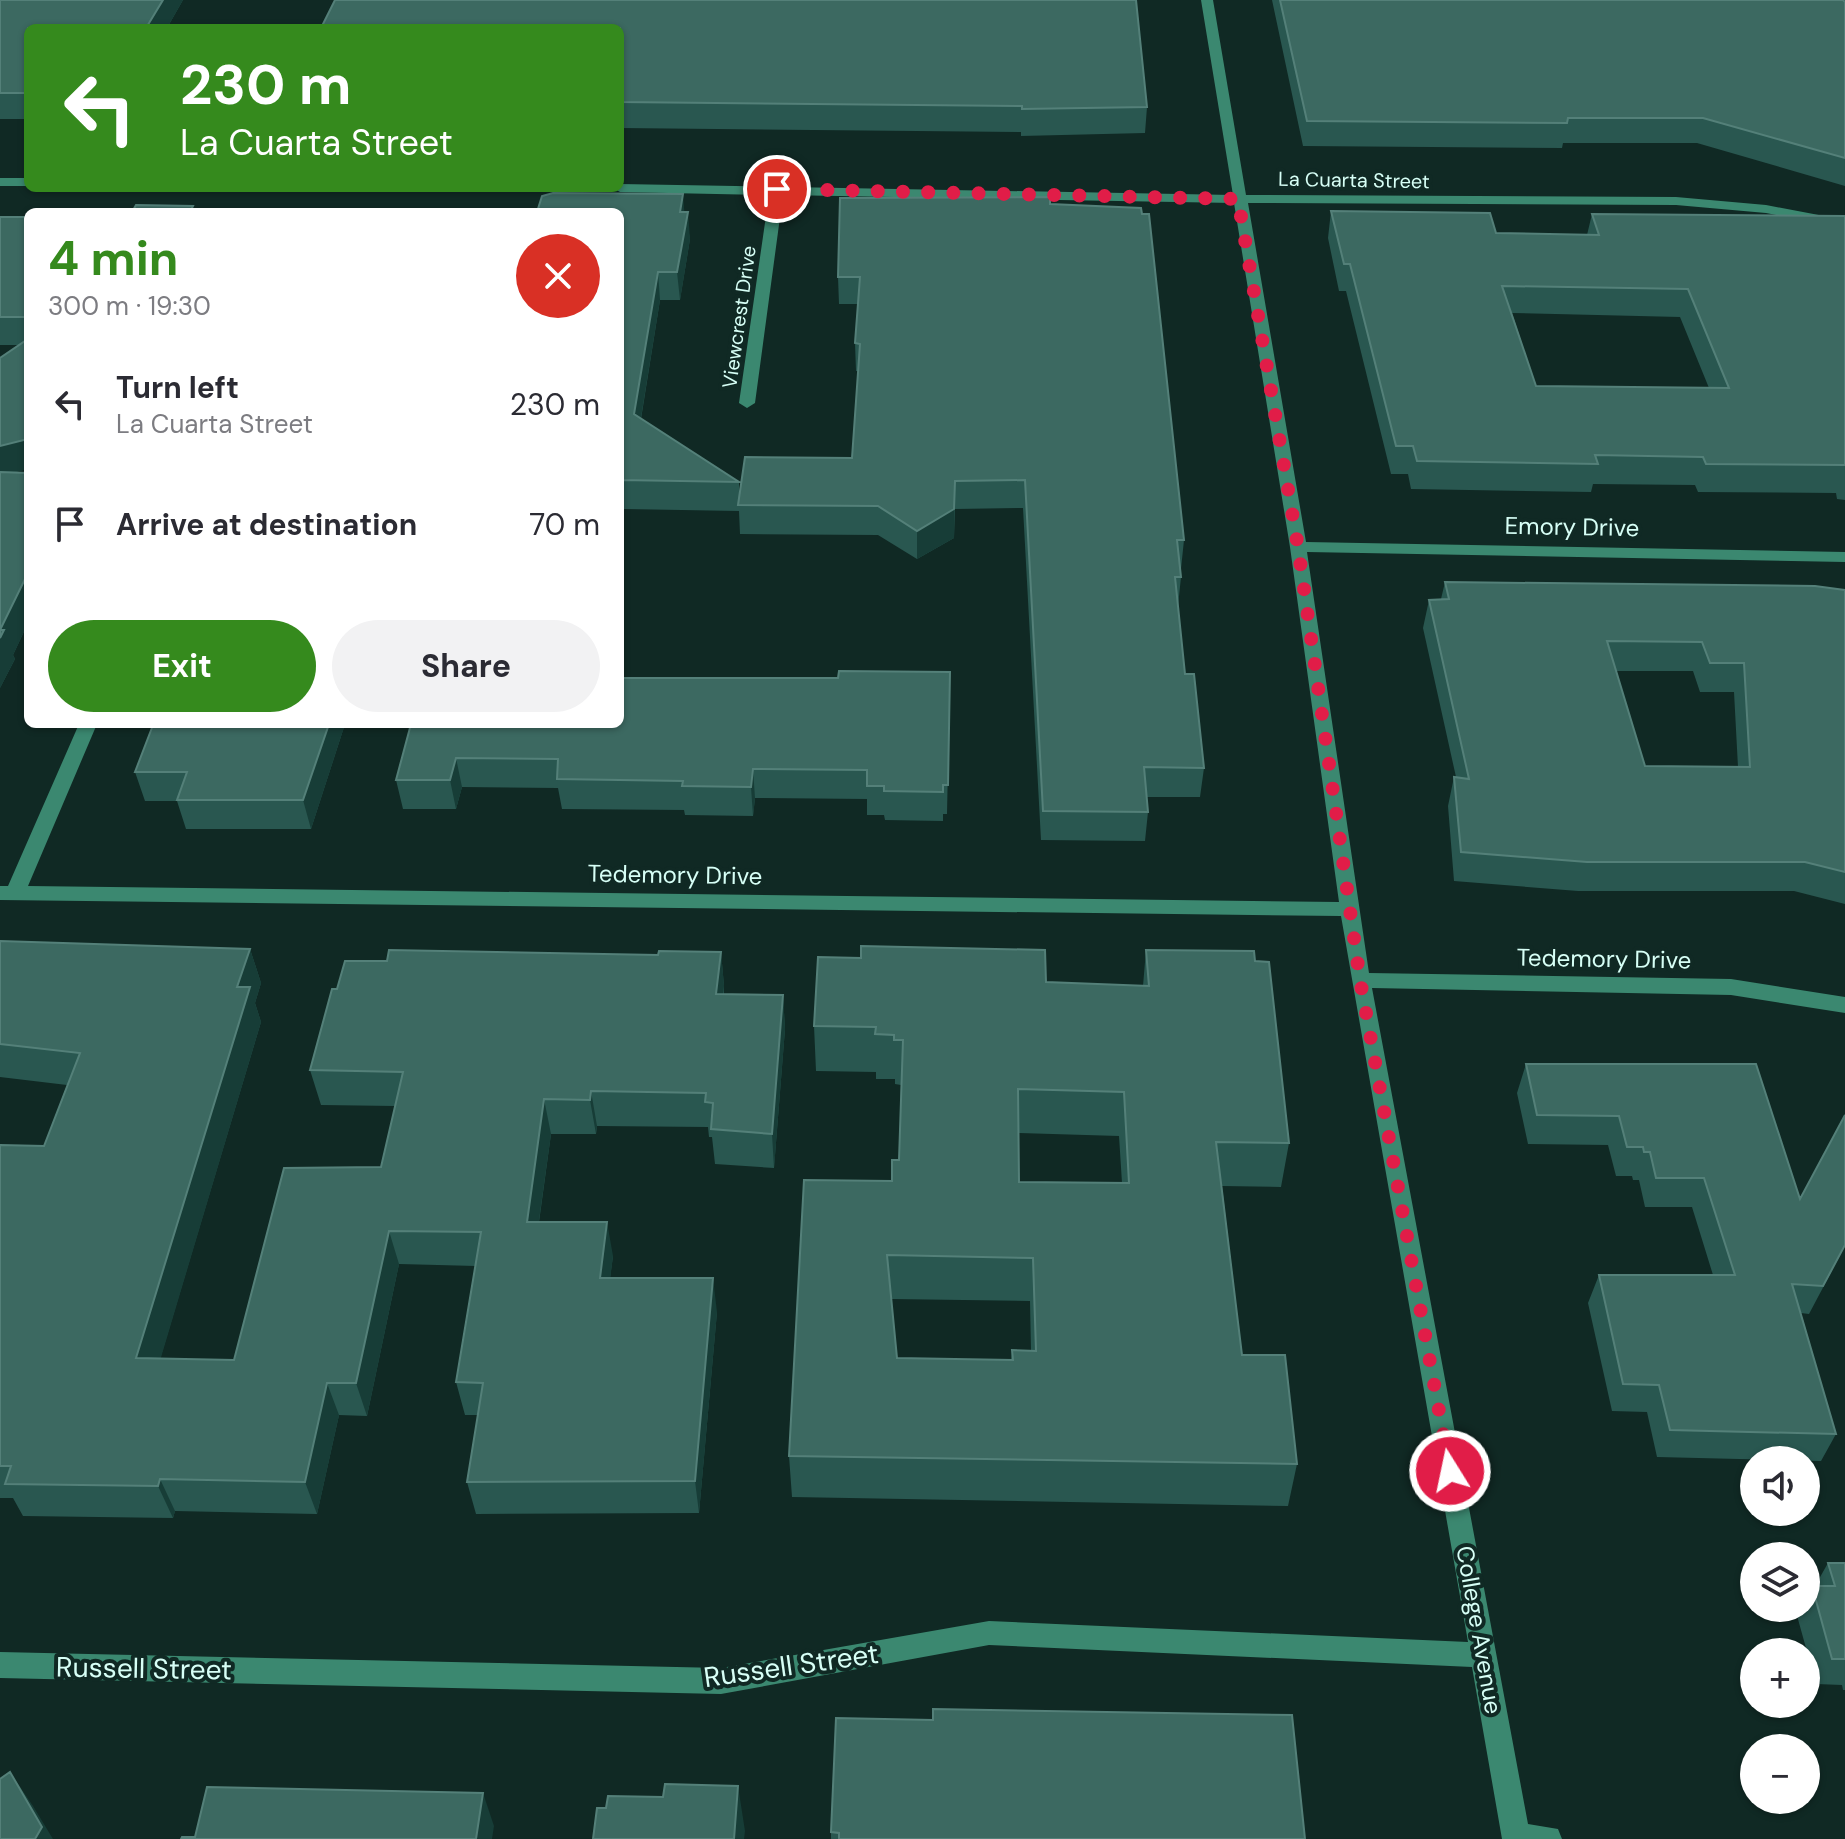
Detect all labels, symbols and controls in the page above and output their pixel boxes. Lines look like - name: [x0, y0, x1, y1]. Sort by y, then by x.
- text: 230 m: [180, 48, 351, 121]
- icon: left: [48, 56, 152, 160]
- text: La Cuarta Street: [180, 119, 453, 166]
- pin: [743, 155, 811, 223]
- street label: La Cuarta Street: [1278, 166, 1430, 194]
- icon: arrive: [755, 167, 799, 211]
- text: 4 min: [48, 227, 178, 290]
- button: close: [516, 234, 600, 318]
- street label: Viewcrest Drive: [716, 244, 762, 390]
- text: 300 m · 19:30: [48, 289, 211, 323]
- text: Turn left: [116, 368, 239, 407]
- icon: left: [48, 382, 92, 426]
- text: 230 m: [510, 385, 600, 424]
- text: La Cuarta Street: [116, 407, 313, 441]
- icon: arrive: [48, 502, 92, 546]
- text: Arrive at destination: [116, 505, 417, 544]
- text: 70 m: [529, 505, 600, 544]
- street label: Emory Drive: [1504, 510, 1640, 543]
- button: Exit: [48, 620, 316, 712]
- button: Share: [332, 620, 600, 712]
- street label: Tedemory Drive: [587, 857, 763, 892]
- street label: Tedemory Drive: [1516, 941, 1692, 976]
- position arrow: [1408, 1429, 1492, 1513]
- map controls: [1740, 1446, 1820, 1814]
- button: sound: [1740, 1446, 1820, 1526]
- button: layers: [1740, 1542, 1820, 1622]
- street label: College Avenue: [1449, 1543, 1510, 1716]
- street label: Russell Street: [701, 1635, 881, 1696]
- button: +: [1740, 1638, 1820, 1718]
- street label: Russell Street: [56, 1648, 232, 1689]
- button: −: [1740, 1734, 1820, 1814]

